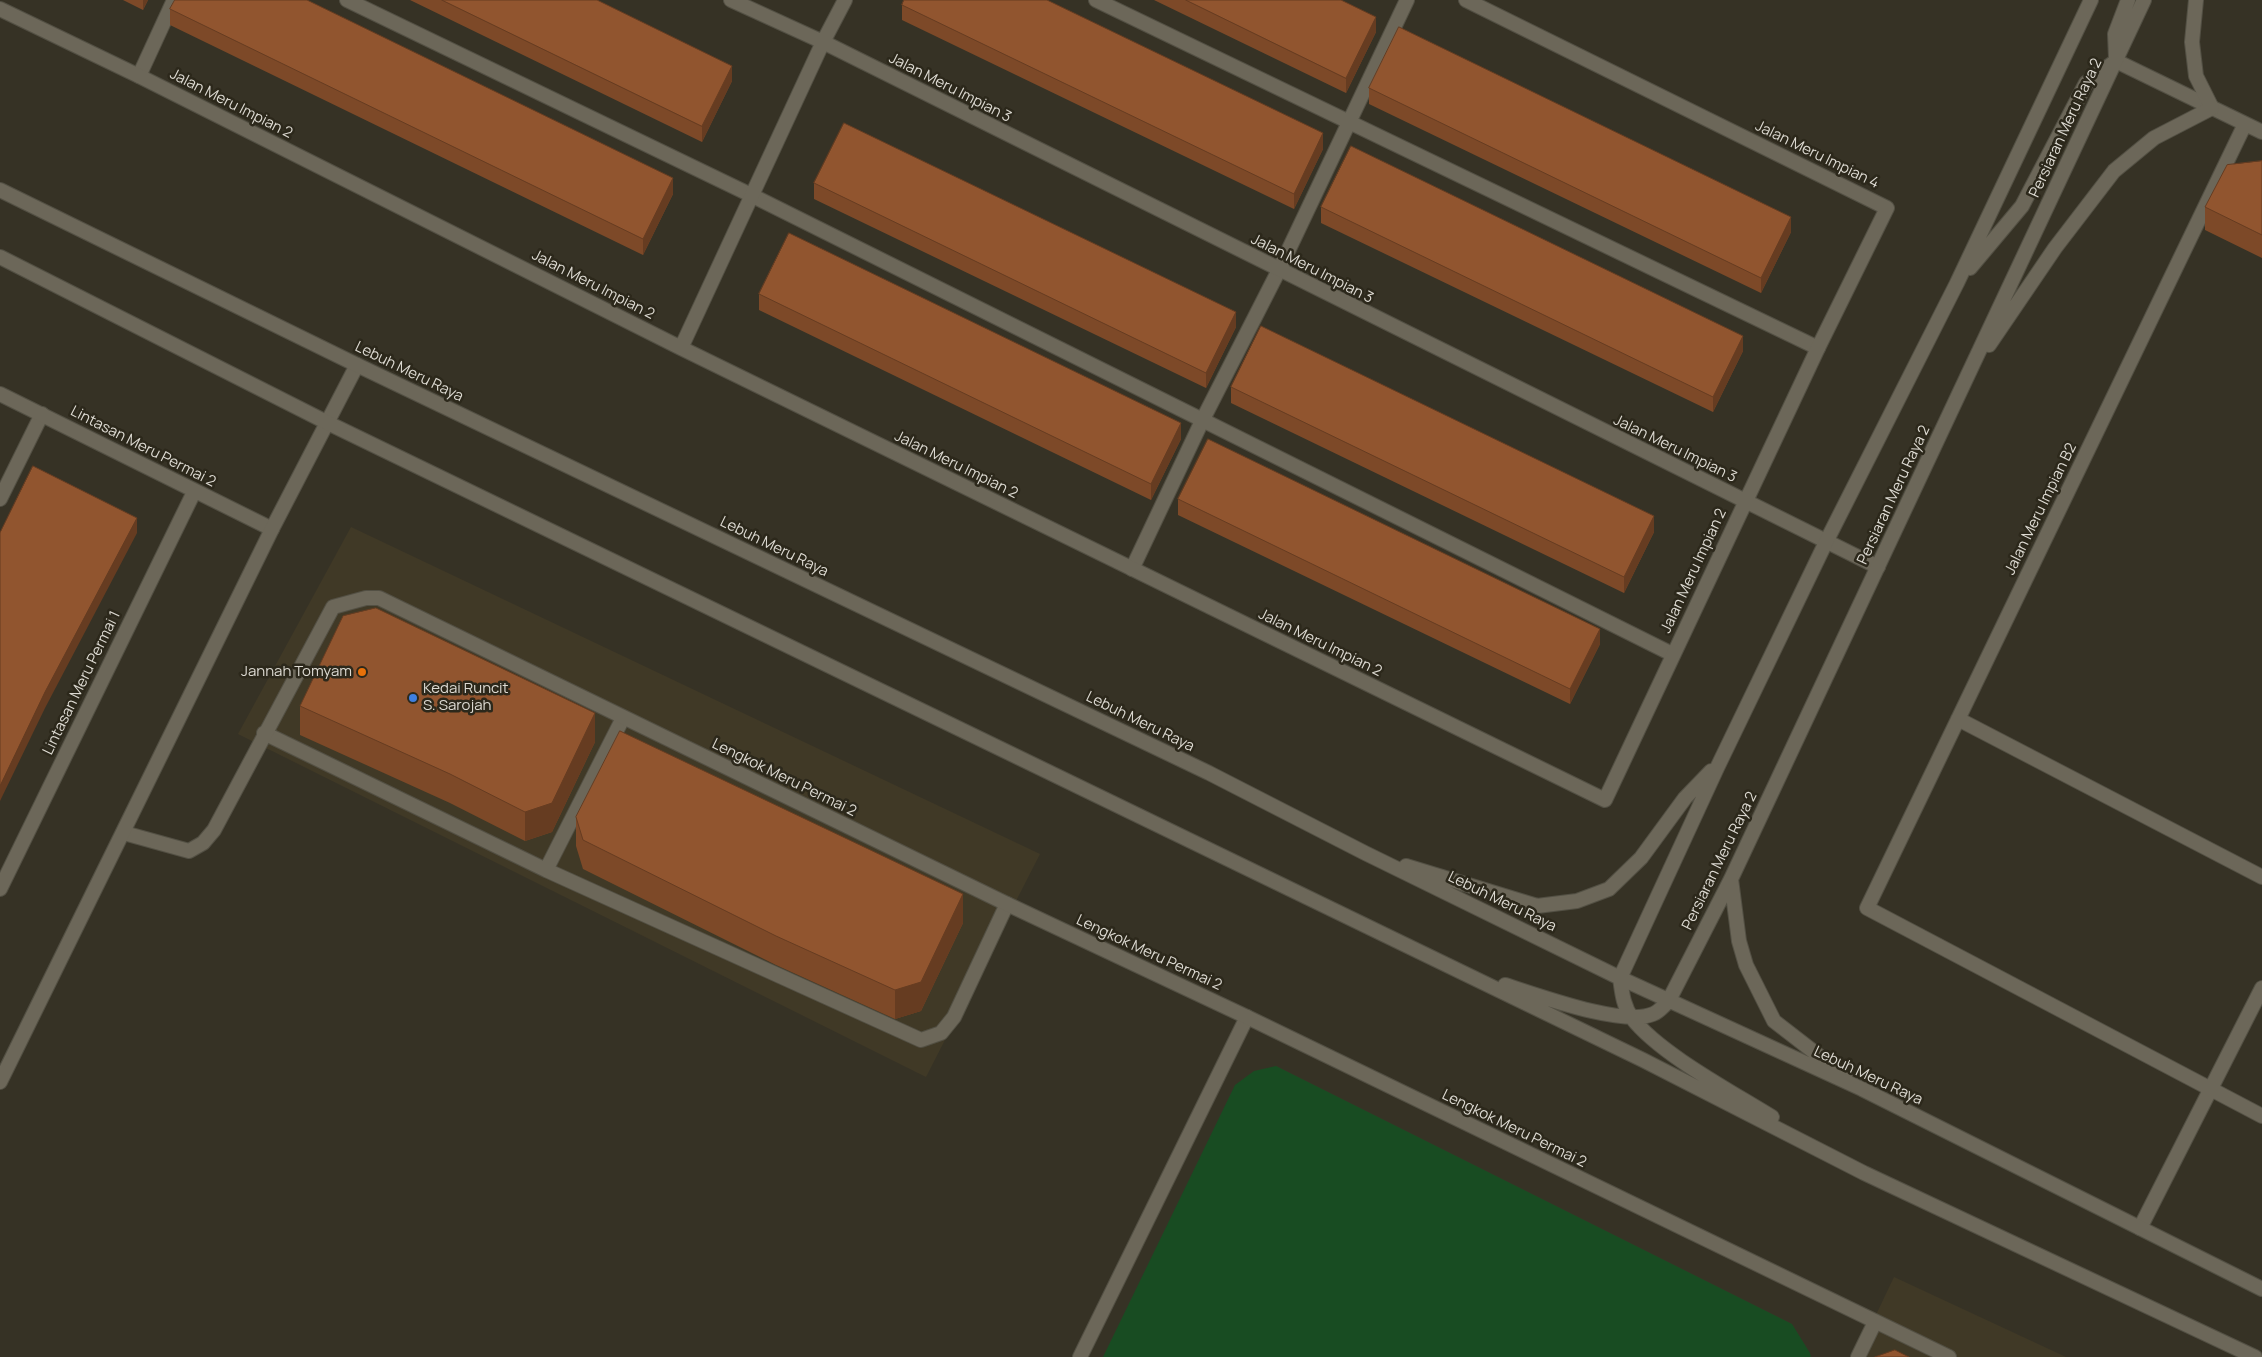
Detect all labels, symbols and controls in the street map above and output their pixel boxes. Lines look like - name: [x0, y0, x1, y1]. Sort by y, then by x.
- street label: Jalan Meru Impian 3: [886, 49, 1014, 127]
- street label: Persiaran Meru Raya 2: [2026, 56, 2106, 200]
- street label: Jalan Meru Impian 2: [167, 65, 295, 143]
- street label: Jalan Meru Impian 4: [1752, 117, 1882, 193]
- street label: Jalan Meru Impian 3: [1248, 230, 1376, 308]
- street label: Jalan Meru Impian 2: [529, 246, 657, 324]
- street label: Lebuh Meru Raya: [352, 338, 466, 406]
- street label: Lintasan Meru Permai 2: [67, 403, 219, 491]
- street label: Jalan Meru Impian 3: [1610, 411, 1740, 487]
- street label: Persiaran Meru Raya 2: [1854, 423, 1934, 567]
- street label: Jalan Meru Impian 2: [891, 427, 1021, 503]
- street label: Jalan Meru Impian B2: [2001, 440, 2081, 578]
- street label: Jalan Meru Impian 2: [1657, 506, 1731, 636]
- street label: Lebuh Meru Raya: [717, 513, 831, 581]
- street label: Jalan Meru Impian 2: [1255, 605, 1385, 681]
- street label: Lintasan Meru Permai 1: [39, 608, 125, 758]
- place label: Jannah Tomyam: [241, 663, 352, 681]
- marker: Jannah Tomyam: [356, 666, 368, 678]
- place label: Kedai Runcit S. Sarojah: [423, 680, 509, 715]
- street label: Lebuh Meru Raya: [1083, 688, 1197, 756]
- marker: Kedai Runcit S. Sarojah: [407, 692, 419, 704]
- street label: Lengkok Meru Permai 2: [709, 735, 859, 821]
- street label: Persiaran Meru Raya 2: [1679, 789, 1761, 933]
- street label: Lebuh Meru Raya: [1445, 868, 1559, 936]
- street label: Lengkok Meru Permai 2: [1073, 911, 1225, 995]
- street label: Lebuh Meru Raya: [1811, 1043, 1925, 1109]
- street label: Lengkok Meru Permai 2: [1439, 1086, 1589, 1172]

